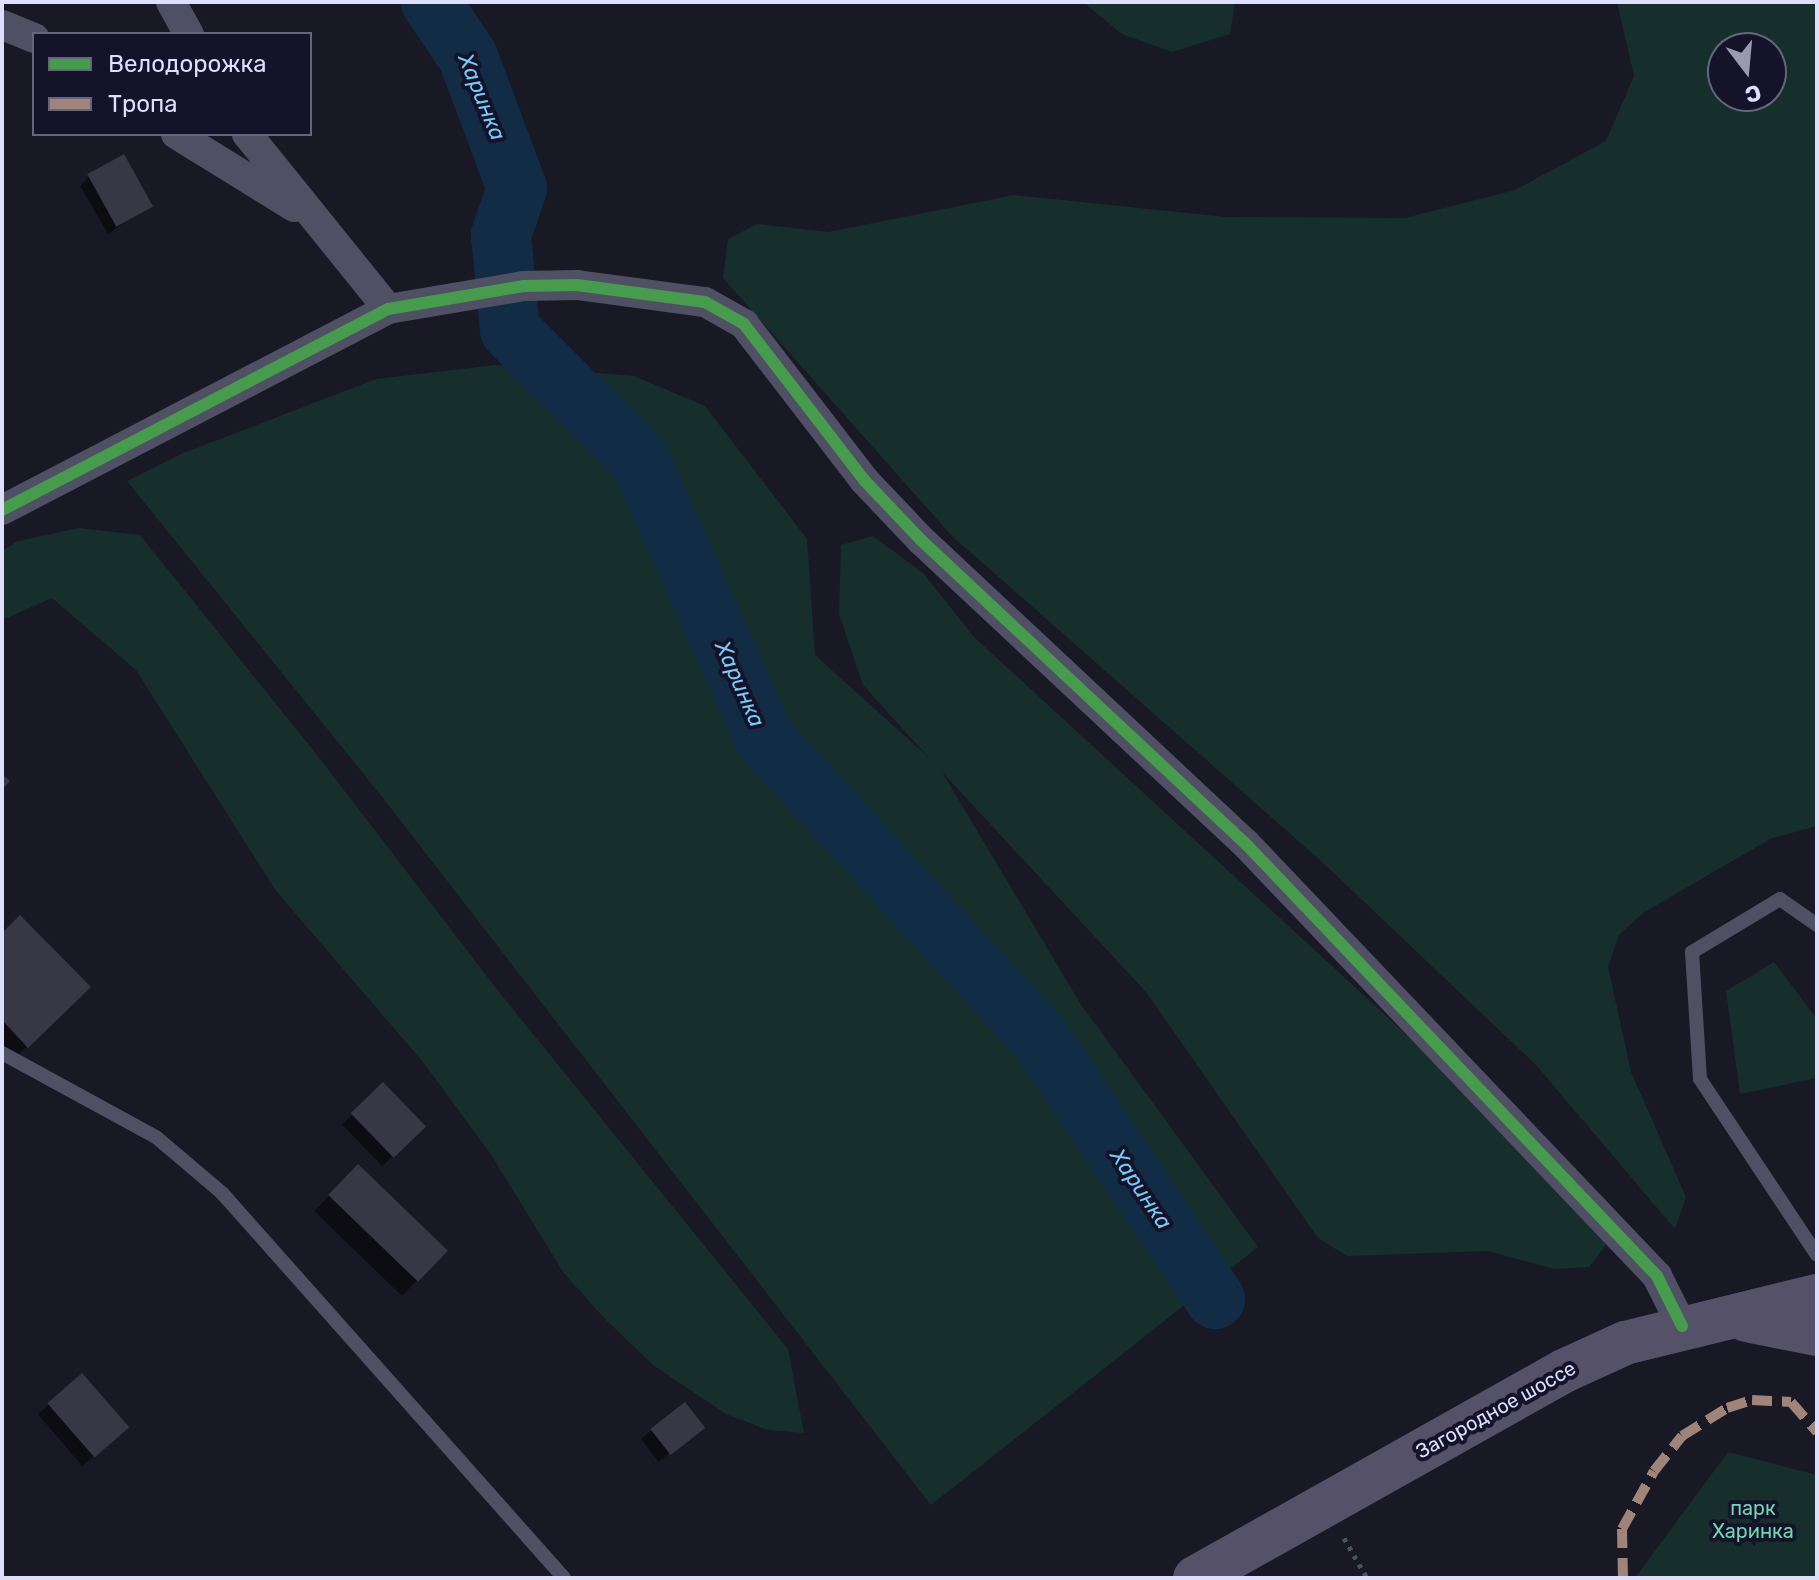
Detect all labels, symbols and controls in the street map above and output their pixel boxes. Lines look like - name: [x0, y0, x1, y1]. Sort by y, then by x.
- legend: [32, 32, 312, 136]
- north arrow: [1707, 32, 1787, 112]
- text: Велодорожка: [108, 50, 267, 78]
- water label: Харинка: [453, 50, 511, 144]
- text: С: [1742, 79, 1764, 109]
- text: Тропа: [108, 90, 177, 118]
- water label: Харинка: [709, 637, 771, 731]
- water label: Харинка: [1105, 1144, 1177, 1234]
- street label: Загородное шоссе: [1412, 1356, 1580, 1464]
- park label: парк Харинка: [1712, 1496, 1794, 1543]

